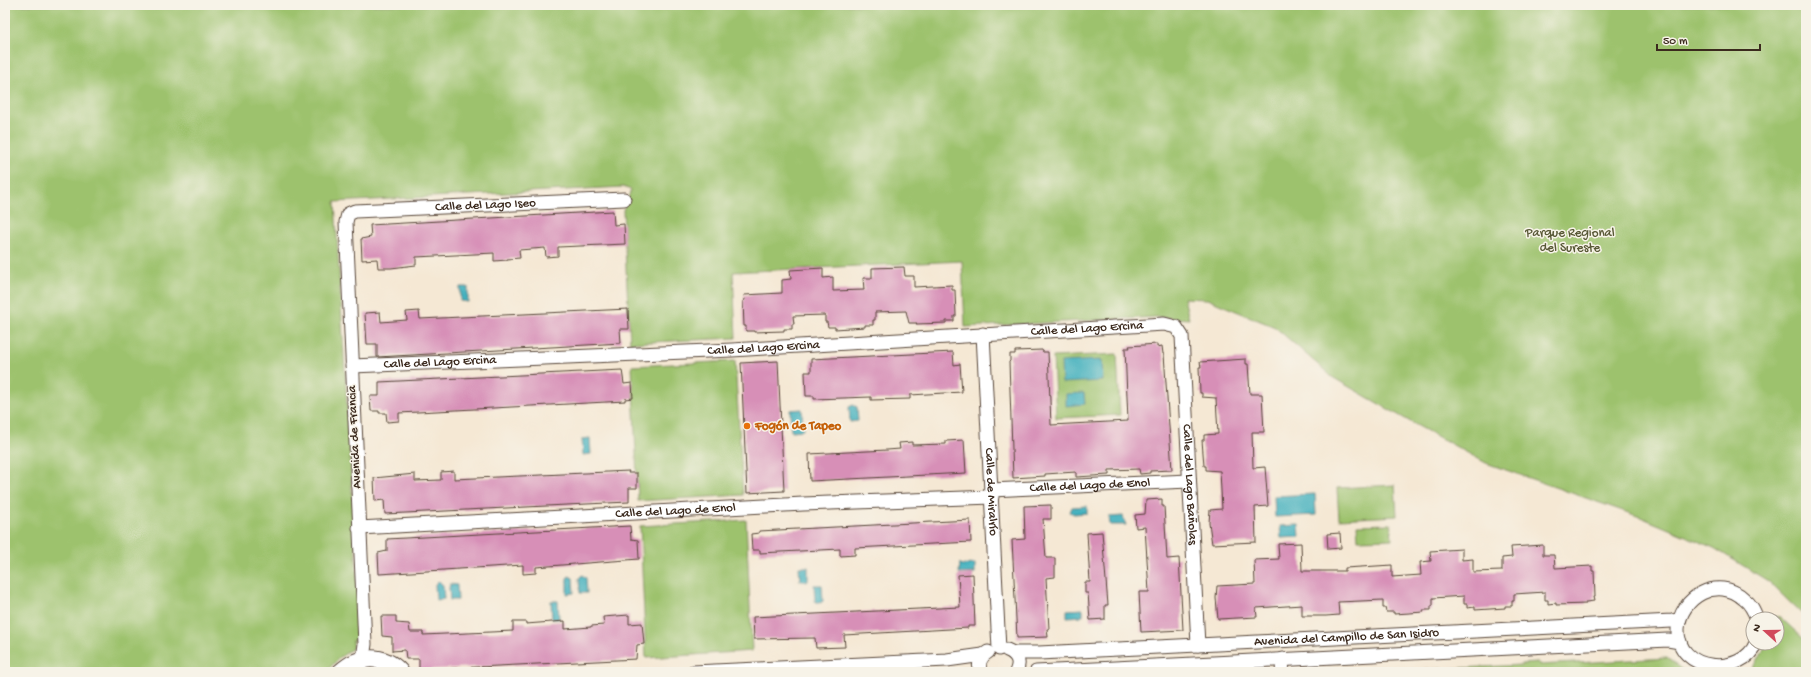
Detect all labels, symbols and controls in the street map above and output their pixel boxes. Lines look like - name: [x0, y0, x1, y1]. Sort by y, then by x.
- scale bar: [1657, 26, 1760, 52]
- text: 50 m: [1663, 35, 1688, 49]
- street label: Calle del Lago Iseo: [435, 195, 536, 215]
- park label: Parque Regional del Sureste: [1524, 226, 1615, 256]
- street label: Calle del Lago Ercina: [1030, 318, 1145, 340]
- street label: Calle del Lago Ercina: [707, 337, 821, 359]
- street label: Calle del Lago Ercina: [383, 352, 497, 372]
- street label: Avenida de Francia: [345, 384, 365, 489]
- place label: Fogón de Tapeo: [754, 419, 842, 435]
- marker: Fogón de Tapeo: [742, 421, 752, 431]
- street label: Calle del Lago Bañolas: [1179, 424, 1200, 547]
- street label: Calle de Miralrío: [981, 447, 1001, 536]
- street label: Calle del Lago de Enol: [1029, 475, 1151, 496]
- street label: Calle del Lago de Enol: [615, 500, 736, 522]
- north arrow: [1745, 611, 1785, 651]
- text: N: [1751, 623, 1764, 634]
- street label: Avenida del Campillo de San Isidro: [1254, 625, 1440, 650]

